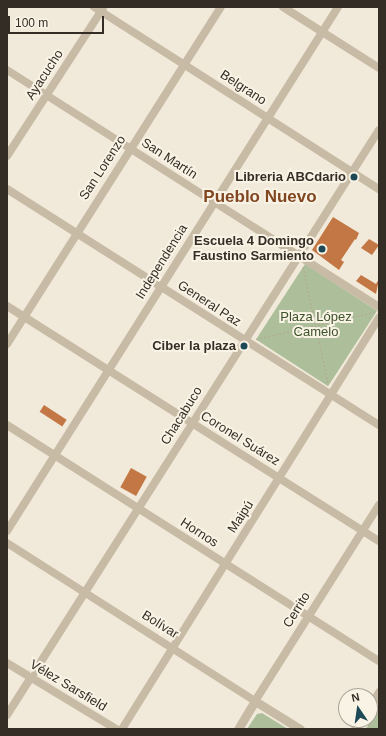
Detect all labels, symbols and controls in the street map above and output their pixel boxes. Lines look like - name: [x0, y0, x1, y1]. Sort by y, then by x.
- scale bar: [10, 8, 106, 34]
- text: 100 m: [15, 16, 48, 30]
- street label: Ayacucho: [23, 47, 67, 103]
- street label: Belgrano: [217, 67, 269, 109]
- street label: San Lorenzo: [76, 133, 130, 203]
- street label: San Martín: [138, 135, 200, 183]
- place label: Libreria ABCdario: [235, 169, 346, 185]
- marker: Libreria ABCdario: [349, 172, 359, 182]
- district label: Pueblo Nuevo: [203, 187, 317, 207]
- street label: Independencia: [133, 222, 191, 302]
- place label: Escuela 4 Domingo Faustino Sarmiento: [193, 234, 314, 265]
- marker: Escuela 4 Domingo Faustino Sarmiento: [317, 244, 327, 254]
- street label: General Paz: [174, 278, 244, 330]
- park label: Plaza López Camelo: [280, 310, 352, 341]
- place label: Ciber la plaza: [152, 338, 236, 354]
- marker: Ciber la plaza: [239, 341, 249, 351]
- street label: Chacabuco: [158, 384, 206, 448]
- street label: Coronel Suárez: [198, 408, 282, 470]
- street label: Maipú: [225, 498, 257, 536]
- street label: Hornos: [177, 515, 221, 551]
- street label: Cerrito: [280, 589, 314, 631]
- street label: Bolívar: [139, 608, 181, 642]
- street label: Vélez Sarsfield: [27, 657, 109, 715]
- north arrow: [338, 688, 378, 728]
- text: N: [350, 691, 361, 704]

